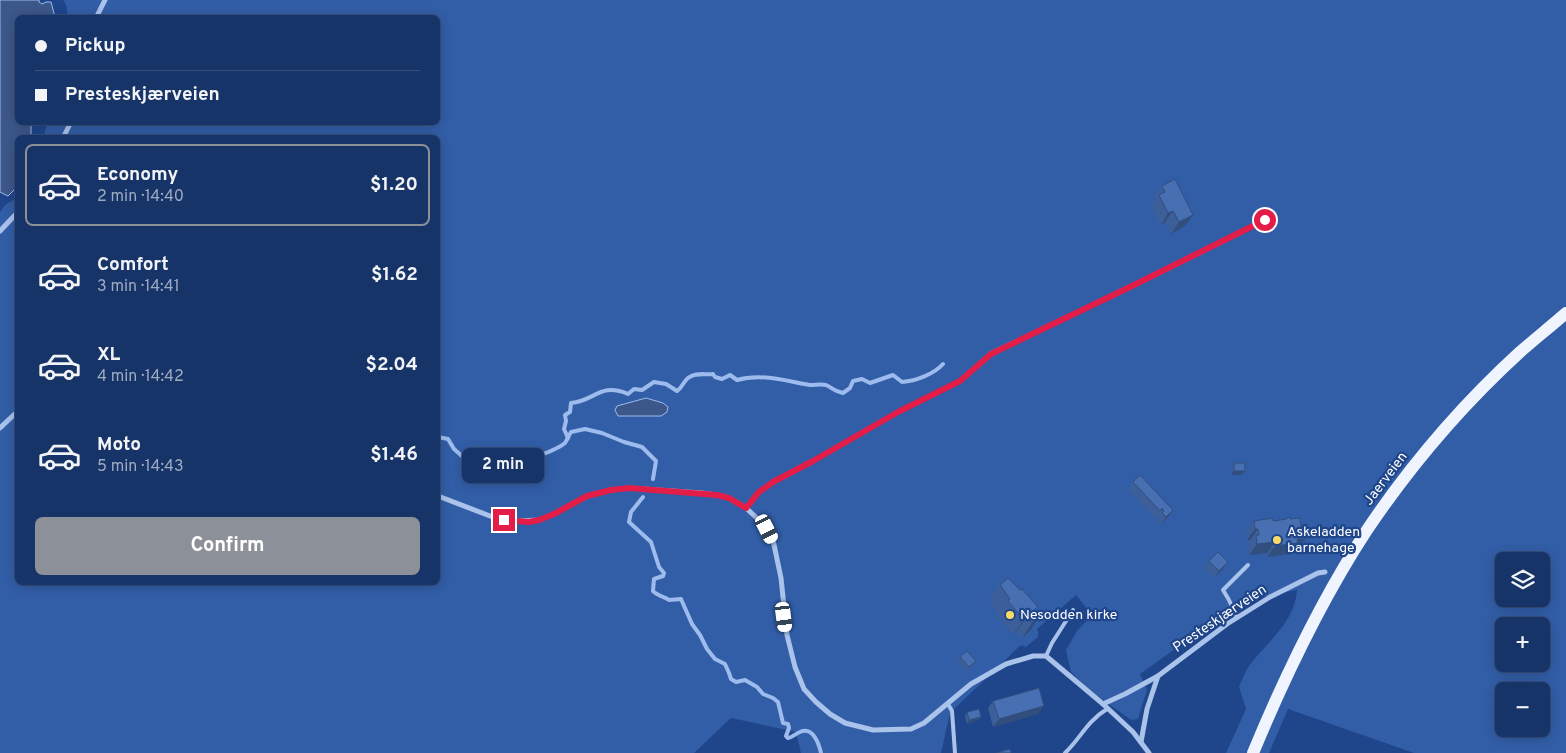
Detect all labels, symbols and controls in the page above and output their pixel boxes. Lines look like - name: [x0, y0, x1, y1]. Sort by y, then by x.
- text: Pickup: [65, 34, 125, 58]
- text: Presteskjærveien: [65, 83, 220, 107]
- icon: car: [37, 163, 82, 208]
- text: Economy: [97, 163, 178, 187]
- text: $1.20: [370, 173, 418, 197]
- text: 2 min · 14:40: [97, 187, 184, 207]
- route start: [1254, 209, 1276, 231]
- icon: car: [37, 253, 82, 298]
- text: Comfort: [97, 253, 169, 277]
- text: $1.62: [371, 263, 418, 287]
- text: 3 min · 14:41: [97, 277, 180, 297]
- icon: car: [37, 343, 82, 388]
- text: XL: [97, 343, 120, 367]
- text: $2.04: [366, 353, 418, 377]
- text: 4 min · 14:42: [97, 367, 184, 387]
- icon: car: [37, 433, 82, 478]
- text: Moto: [97, 433, 141, 457]
- text: $1.46: [370, 443, 418, 467]
- callout: 2 min: [463, 448, 545, 482]
- street label: Jaerveien: [1360, 449, 1412, 509]
- text: 2 min: [482, 455, 524, 475]
- text: 5 min · 14:43: [97, 457, 184, 477]
- route end: [493, 509, 515, 531]
- car: [753, 512, 780, 546]
- button: Confirm: [35, 517, 420, 575]
- place label: Askeladden barnehage: [1287, 524, 1360, 557]
- marker: Askeladden barnehage: [1271, 534, 1283, 546]
- map controls: [1495, 552, 1550, 737]
- button: layers: [1495, 552, 1550, 607]
- street label: Presteskjærveien: [1170, 581, 1270, 657]
- car: [774, 601, 793, 633]
- place label: Nesodden kirke: [1020, 607, 1117, 624]
- marker: Nesodden kirke: [1004, 609, 1016, 621]
- button: +: [1495, 617, 1550, 672]
- button: −: [1495, 682, 1550, 737]

